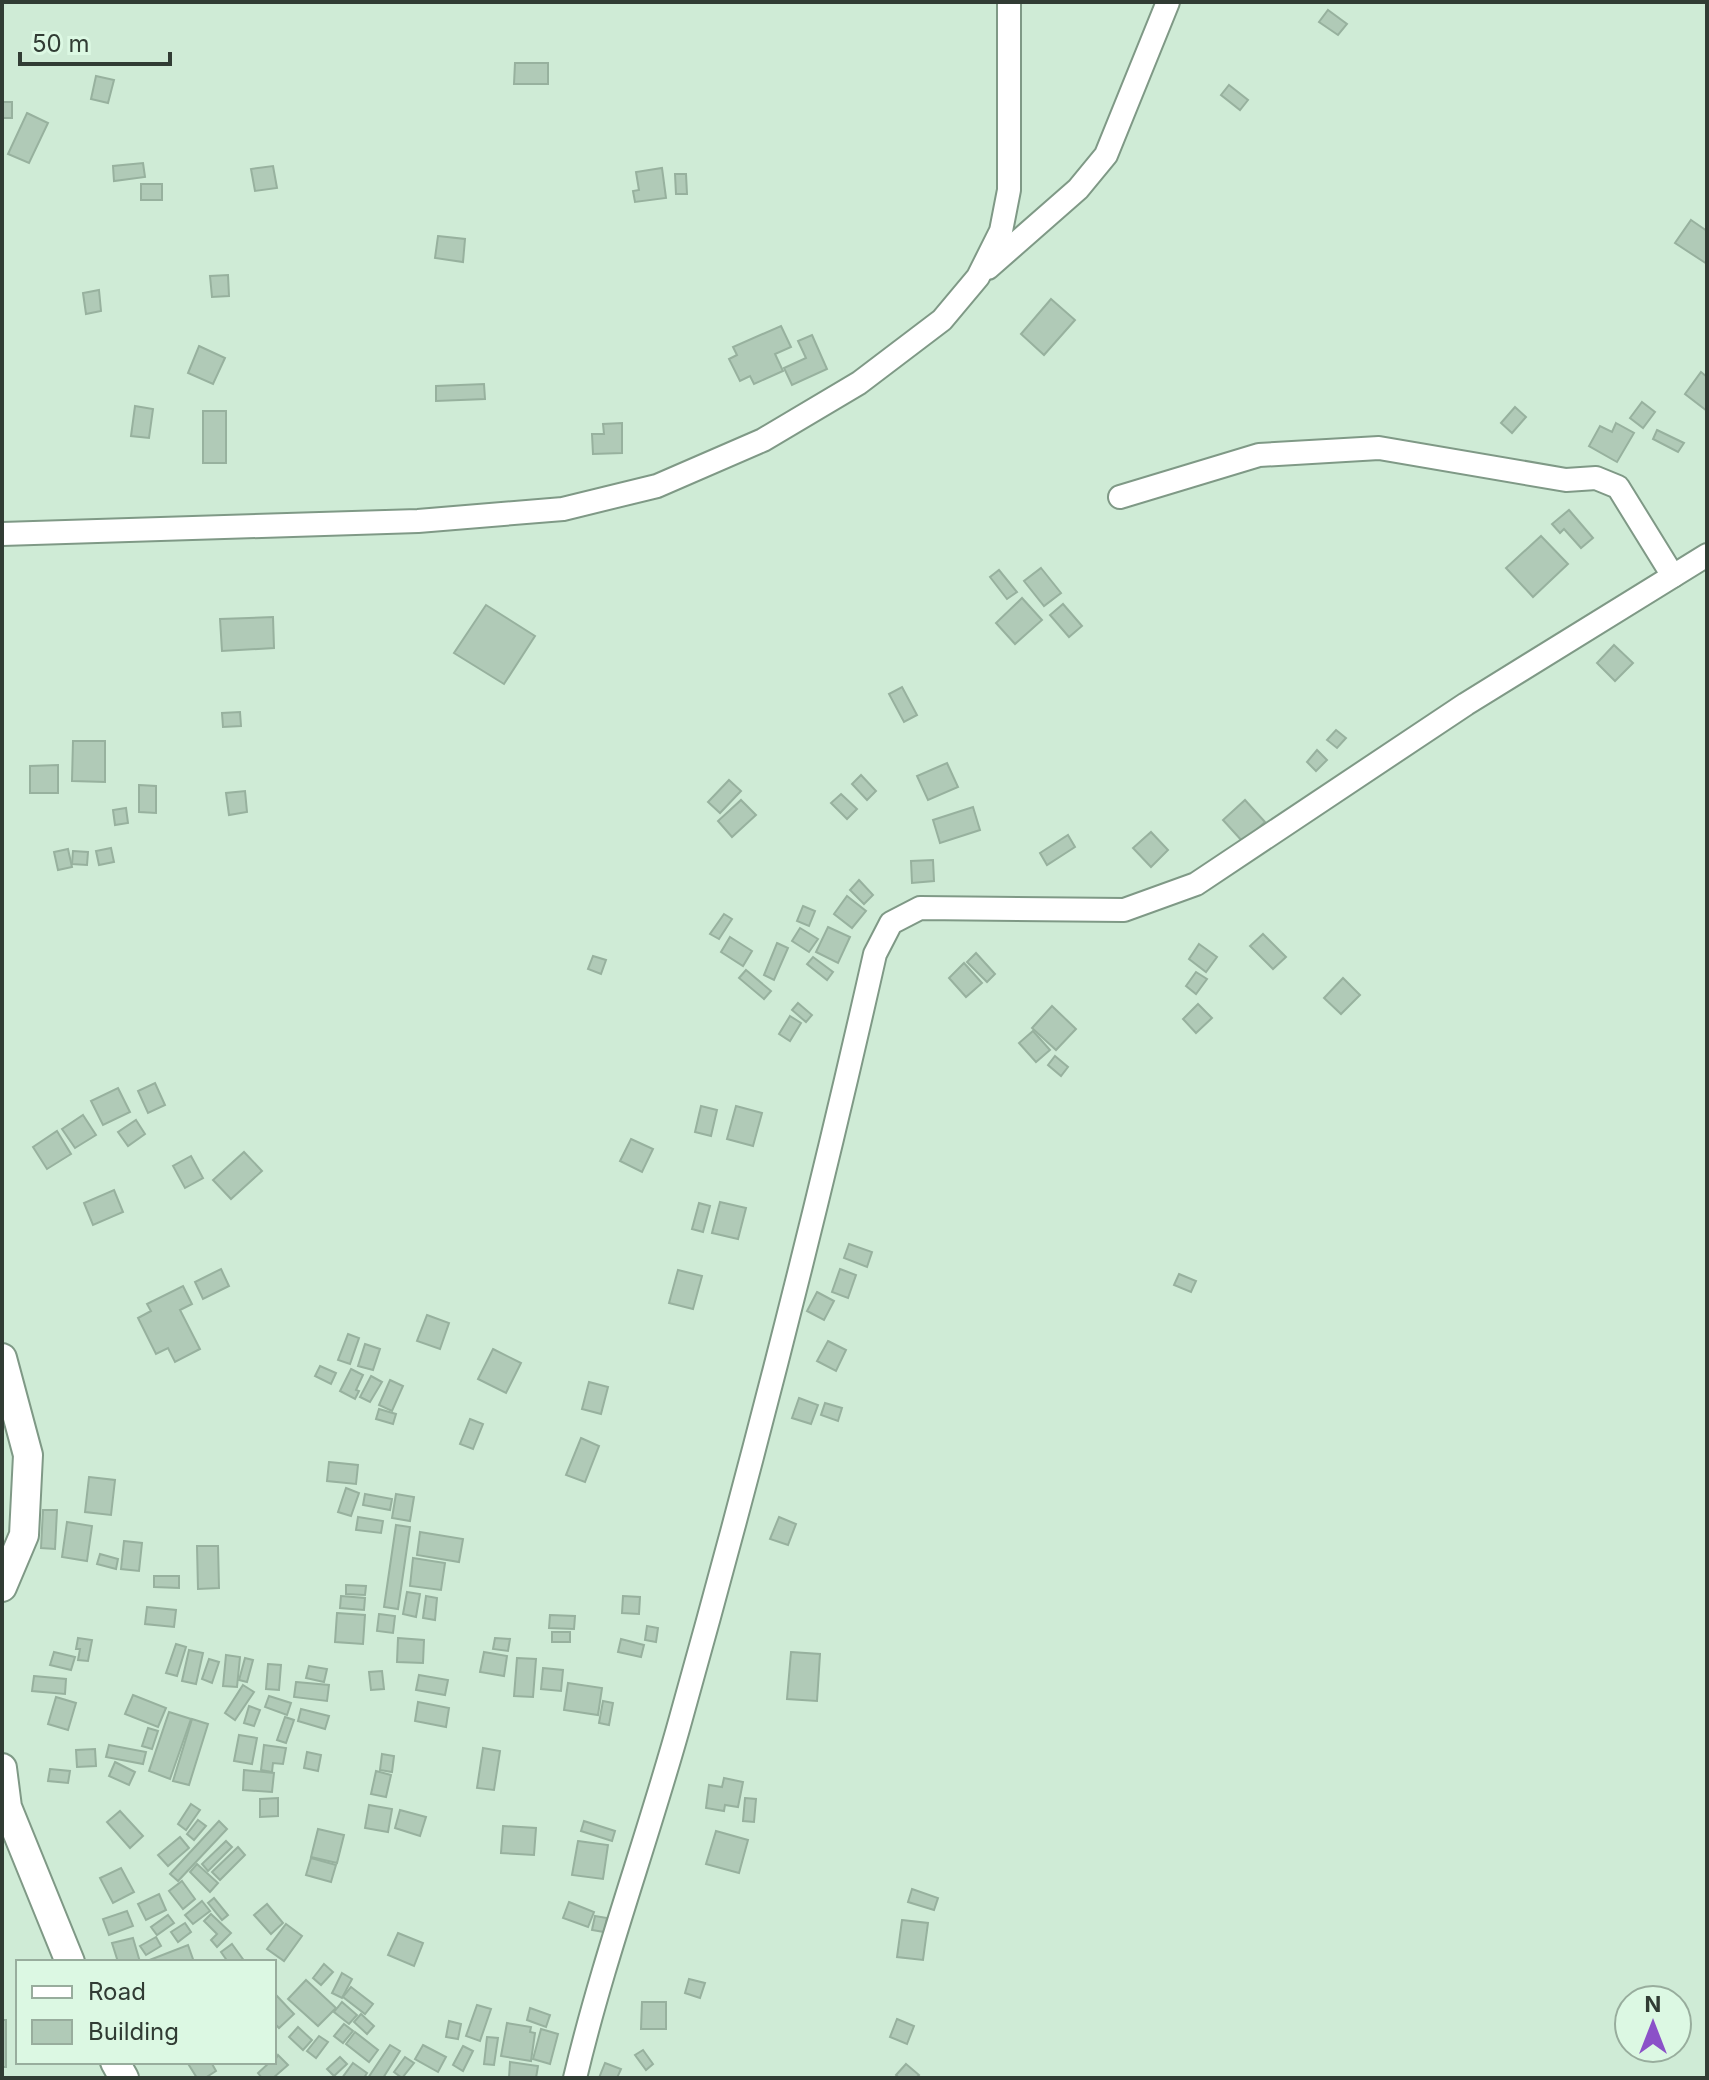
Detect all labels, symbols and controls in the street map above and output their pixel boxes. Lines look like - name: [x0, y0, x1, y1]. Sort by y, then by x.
- scale bar: [20, 16, 170, 66]
- text: 50 m: [32, 29, 90, 58]
- legend: [16, 1960, 276, 2064]
- text: Road: [88, 1977, 146, 2006]
- north arrow: [1613, 1984, 1693, 2064]
- text: N: [1645, 1991, 1661, 2017]
- text: Building: [88, 2017, 179, 2046]

